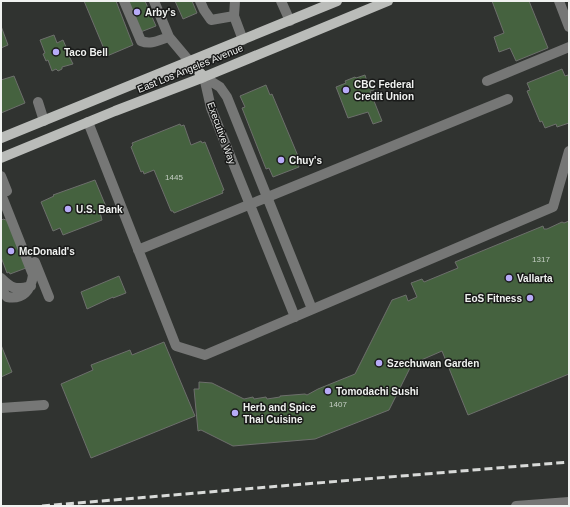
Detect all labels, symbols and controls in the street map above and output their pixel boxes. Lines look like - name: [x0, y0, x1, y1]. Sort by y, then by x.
- marker: Arby's: [132, 7, 142, 17]
- place label: Arby's: [145, 7, 176, 18]
- street label: East Los Angeles Avenue: [136, 42, 245, 95]
- marker: Taco Bell: [51, 47, 61, 57]
- place label: Taco Bell: [64, 47, 108, 58]
- place label: CBC Federal Credit Union: [354, 79, 414, 102]
- marker: CBC Federal Credit Union: [341, 85, 351, 95]
- street label: Executive Way: [205, 100, 238, 166]
- marker: Chuy's: [276, 155, 286, 165]
- place label: Chuy's: [289, 155, 322, 166]
- house number: 1445: [165, 173, 183, 182]
- marker: U.S. Bank: [63, 204, 73, 214]
- place label: U.S. Bank: [76, 204, 123, 215]
- marker: McDonald's: [6, 246, 16, 256]
- place label: McDonald's: [19, 246, 75, 257]
- house number: 1317: [532, 255, 550, 264]
- marker: Vallarta: [504, 273, 514, 283]
- place label: Vallarta: [517, 273, 553, 284]
- place label: EoS Fitness: [465, 293, 522, 304]
- marker: EoS Fitness: [525, 293, 535, 303]
- marker: Szechuwan Garden: [374, 358, 384, 368]
- place label: Szechuwan Garden: [387, 358, 479, 369]
- marker: Tomodachi Sushi: [323, 386, 333, 396]
- place label: Tomodachi Sushi: [336, 386, 419, 397]
- house number: 1407: [329, 400, 347, 409]
- place label: Herb and Spice Thai Cuisine: [243, 402, 316, 425]
- marker: Herb and Spice Thai Cuisine: [230, 408, 240, 418]

